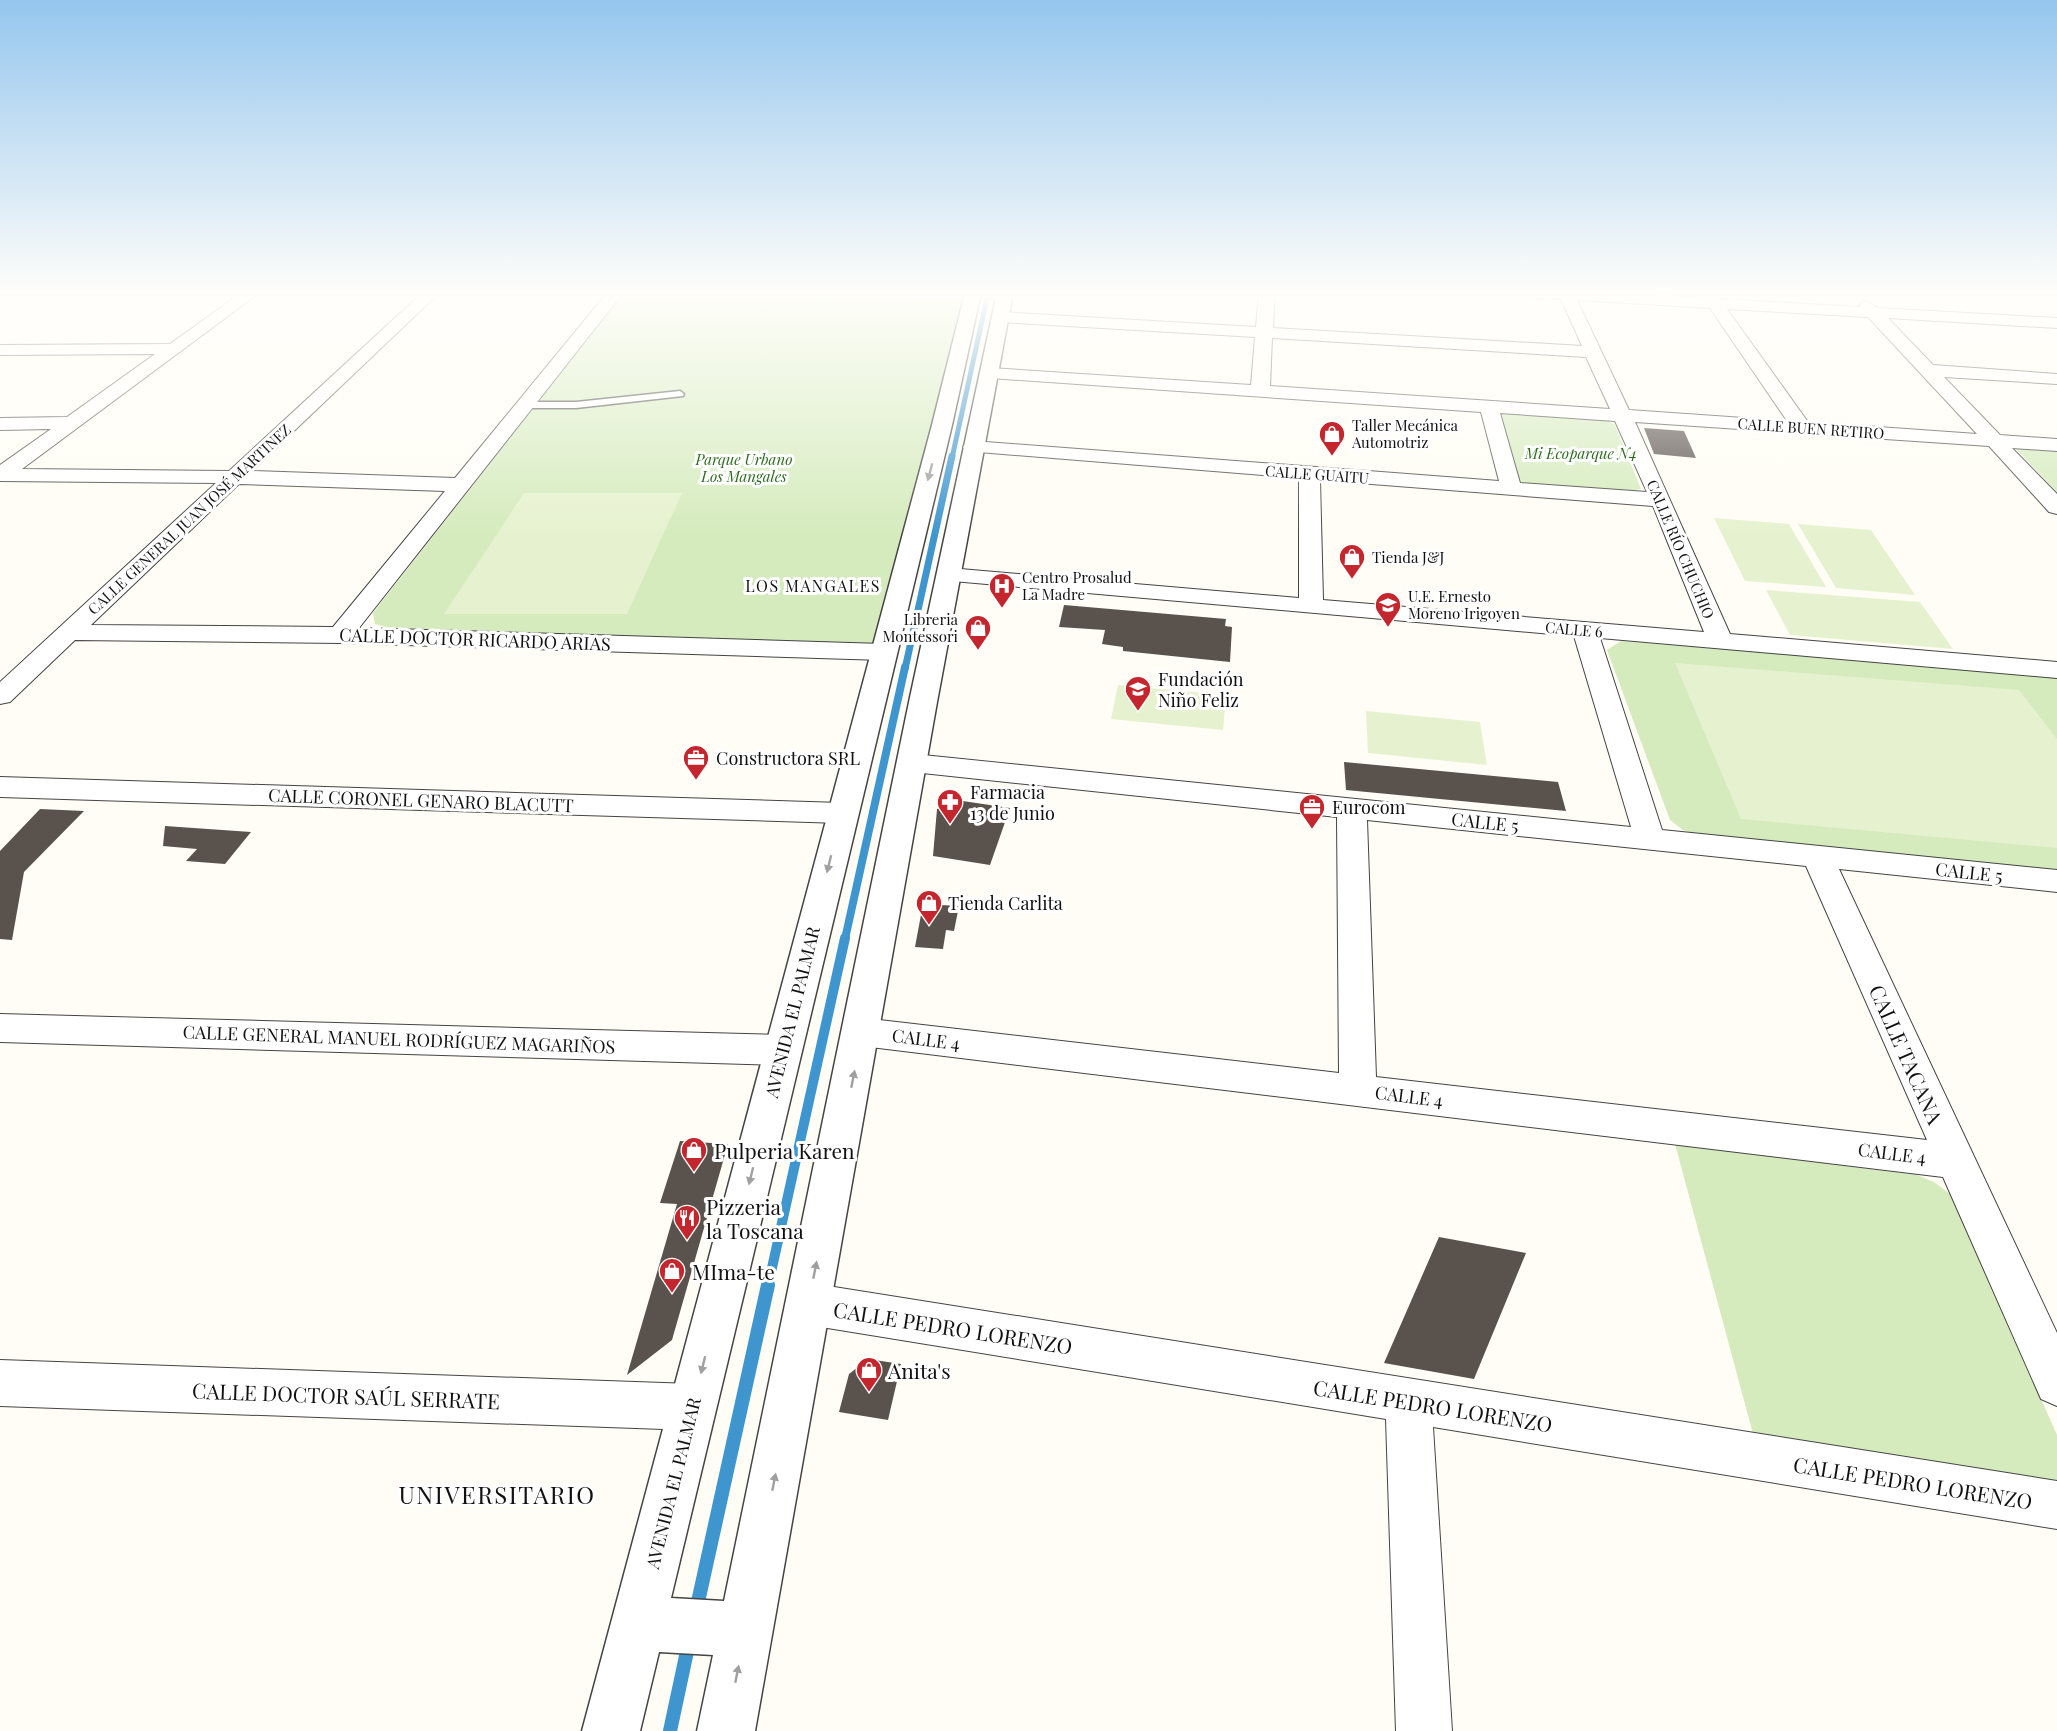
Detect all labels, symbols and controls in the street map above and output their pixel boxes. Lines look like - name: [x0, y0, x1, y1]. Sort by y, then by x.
- street label: CALLE BUEN RETIRO: [1737, 413, 1885, 443]
- place label: Taller Mecánica Automotriz: [1351, 415, 1458, 452]
- street label: CALLE GENERAL JUAN JOSÉ MARTINEZ: [83, 419, 295, 619]
- shop icon: Taller Mecánica Automotriz: [1317, 419, 1347, 457]
- park label: Mi Ecoparque N4: [1524, 443, 1637, 463]
- park label: Parque Urbano Los Mangales: [694, 449, 793, 486]
- street label: CALLE GUAITU: [1264, 460, 1370, 488]
- one-way arrow: [925, 463, 934, 481]
- street label: CALLE RÍO CHUCHIO: [1643, 476, 1719, 622]
- shop icon: Tienda J&J: [1337, 542, 1367, 580]
- place label: Tienda J&J: [1372, 547, 1444, 567]
- place label: Centro Prosalud La Madre: [1022, 567, 1132, 604]
- hospital icon: Centro Prosalud La Madre: [987, 571, 1017, 609]
- district label: LOS MANGALES: [745, 575, 881, 596]
- place label: U.E. Ernesto Moreno Irigoyen: [1408, 586, 1520, 623]
- school or university icon: U.E. Ernesto Moreno Irigoyen: [1373, 590, 1403, 628]
- place label: Libreria Montessori: [882, 609, 959, 646]
- shop icon: Libreria Montessori: [963, 613, 993, 651]
- street label: CALLE 6: [1544, 617, 1604, 641]
- street label: CALLE DOCTOR RICARDO ARIAS: [339, 622, 611, 656]
- place label: Fundación Niño Feliz: [1158, 667, 1244, 712]
- school or university icon: Fundación Niño Feliz: [1123, 674, 1153, 712]
- office icon: Constructora SRL: [681, 743, 711, 781]
- place label: Constructora SRL: [716, 746, 860, 770]
- place label: Farmacia 13 de Junio: [970, 780, 1055, 825]
- street label: CALLE CORONEL GENARO BLACUTT: [268, 783, 574, 817]
- pharmacy icon: Farmacia 13 de Junio: [935, 787, 965, 825]
- office icon: Eurocom: [1297, 792, 1327, 830]
- place label: Eurocom: [1332, 795, 1406, 819]
- street label: CALLE 5: [1450, 807, 1520, 837]
- one-way arrow: [823, 855, 833, 873]
- street label: CALLE 5: [1934, 857, 2004, 887]
- shop icon: Tienda Carlita: [914, 888, 944, 926]
- place label: Tienda Carlita: [948, 891, 1063, 915]
- street label: AVENIDA EL PALMAR: [759, 924, 825, 1101]
- street label: CALLE TACANA: [1864, 980, 1951, 1129]
- street label: CALLE GENERAL MANUEL RODRÍGUEZ MAGARIÑOS: [182, 1019, 616, 1059]
- street label: CALLE 4: [891, 1023, 962, 1055]
- one-way arrow: [849, 1069, 858, 1088]
- street label: CALLE 4: [1374, 1080, 1445, 1112]
- shop icon: Pulperia Karen: [679, 1135, 709, 1173]
- place label: Pulperia Karen: [714, 1136, 855, 1164]
- street label: CALLE 4: [1857, 1137, 1928, 1169]
- one-way arrow: [745, 1166, 755, 1185]
- place label: Pizzeria la Toscana: [706, 1192, 804, 1244]
- restaurant icon: Pizzeria la Toscana: [672, 1203, 702, 1241]
- shop icon: MIma-te: [657, 1256, 687, 1294]
- place label: MIma-te: [692, 1257, 775, 1285]
- one-way arrow: [811, 1260, 820, 1279]
- street label: CALLE PEDRO LORENZO: [832, 1294, 1074, 1360]
- shop icon: Anita's: [854, 1355, 884, 1393]
- one-way arrow: [698, 1356, 707, 1374]
- place label: Anita's: [887, 1356, 951, 1384]
- street label: CALLE PEDRO LORENZO: [1312, 1372, 1554, 1438]
- street label: CALLE DOCTOR SAÚL SERRATE: [192, 1376, 500, 1414]
- street label: AVENIDA EL PALMAR: [640, 1395, 706, 1572]
- street label: CALLE PEDRO LORENZO: [1792, 1449, 2034, 1515]
- one-way arrow: [770, 1472, 779, 1491]
- district label: UNIVERSITARIO: [398, 1478, 596, 1510]
- one-way arrow: [733, 1664, 742, 1683]

